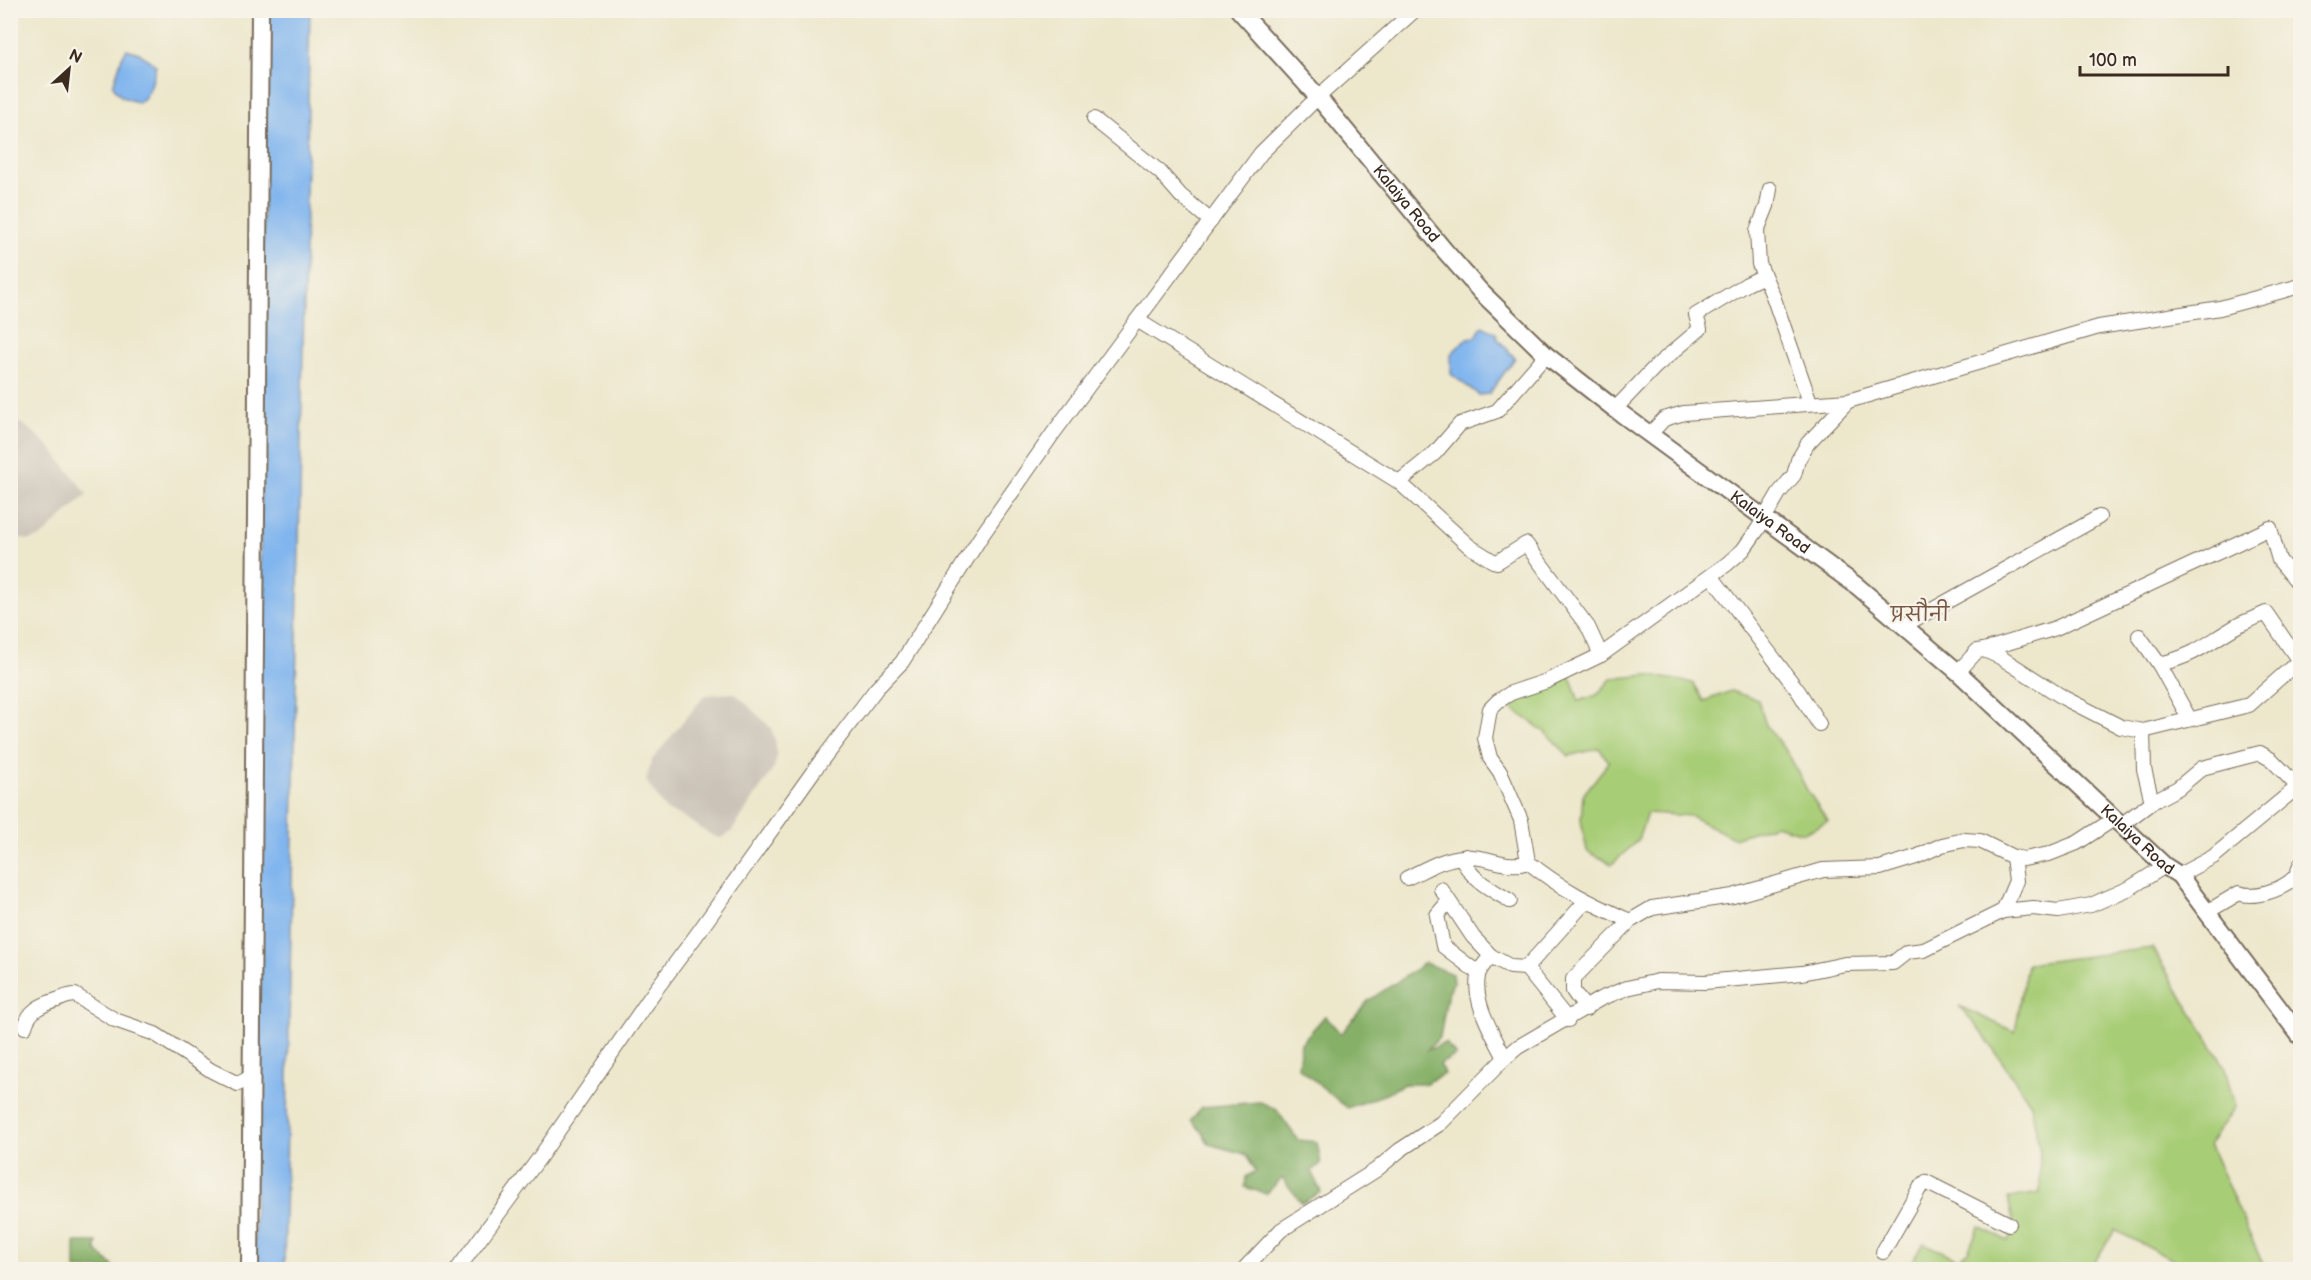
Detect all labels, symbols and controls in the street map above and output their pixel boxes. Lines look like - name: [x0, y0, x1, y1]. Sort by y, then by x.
- north arrow: [39, 39, 99, 99]
- scale bar: [2080, 39, 2228, 77]
- text: N: [65, 46, 85, 68]
- text: 100 m: [2089, 50, 2137, 71]
- street label: Kalaiya Road: [1369, 161, 1443, 246]
- street label: Kalaiya Road: [1726, 487, 1814, 558]
- district label: प्रसौनी: [1890, 597, 1950, 627]
- street label: Kalaiya Road: [2096, 801, 2178, 879]

